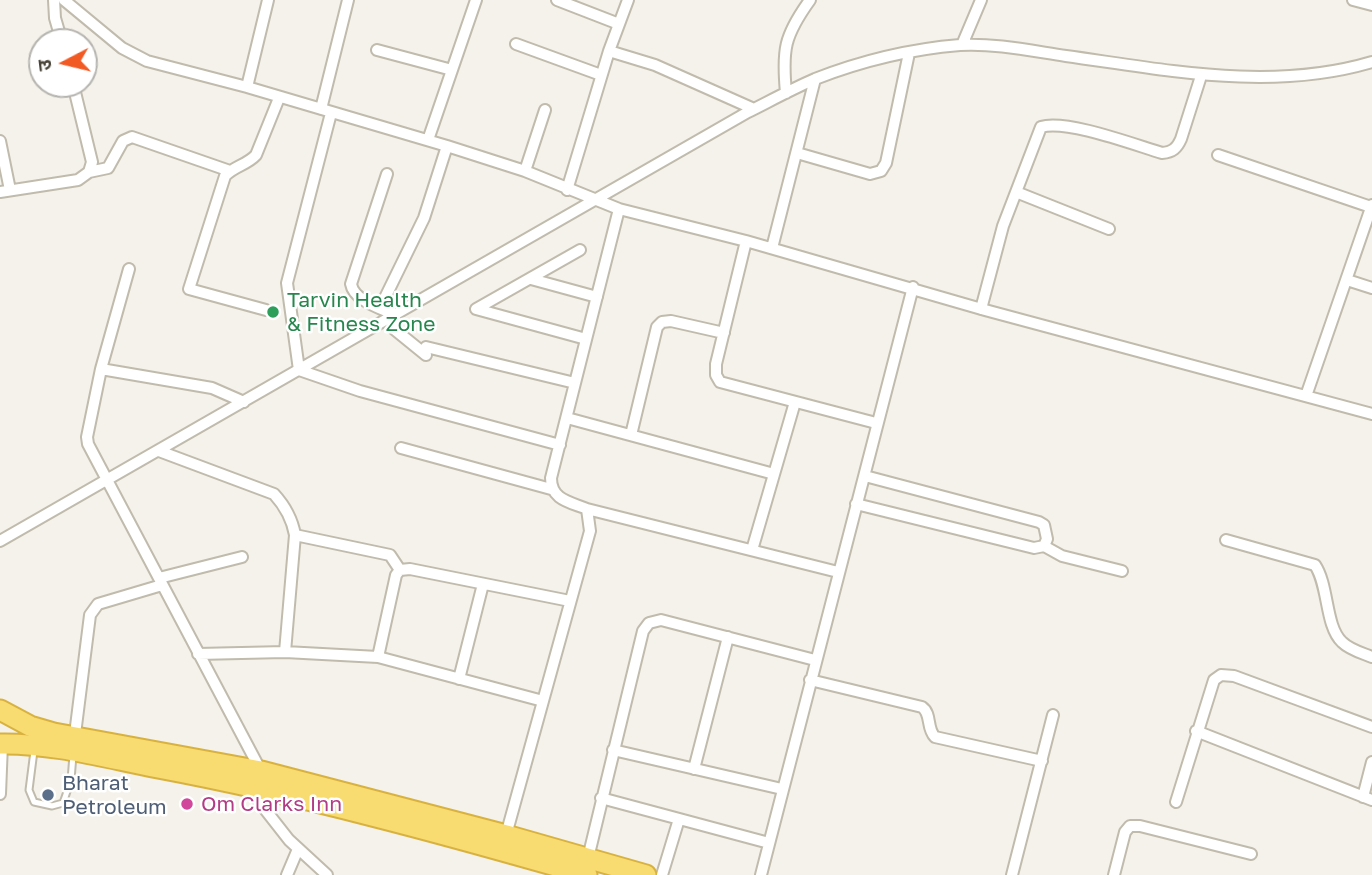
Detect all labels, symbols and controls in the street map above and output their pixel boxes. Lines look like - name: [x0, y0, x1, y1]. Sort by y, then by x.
- north arrow: [28, 28, 98, 98]
- text: उ: [32, 58, 56, 72]
- place label: Tarvin Health & Fitness Zone: [287, 287, 435, 337]
- marker: Tarvin Health & Fitness Zone: [265, 304, 281, 320]
- place label: Bharat Petroleum: [62, 770, 167, 820]
- marker: Bharat Petroleum: [40, 787, 56, 803]
- place label: Om Clarks Inn: [201, 791, 342, 817]
- marker: Om Clarks Inn: [179, 796, 195, 812]

